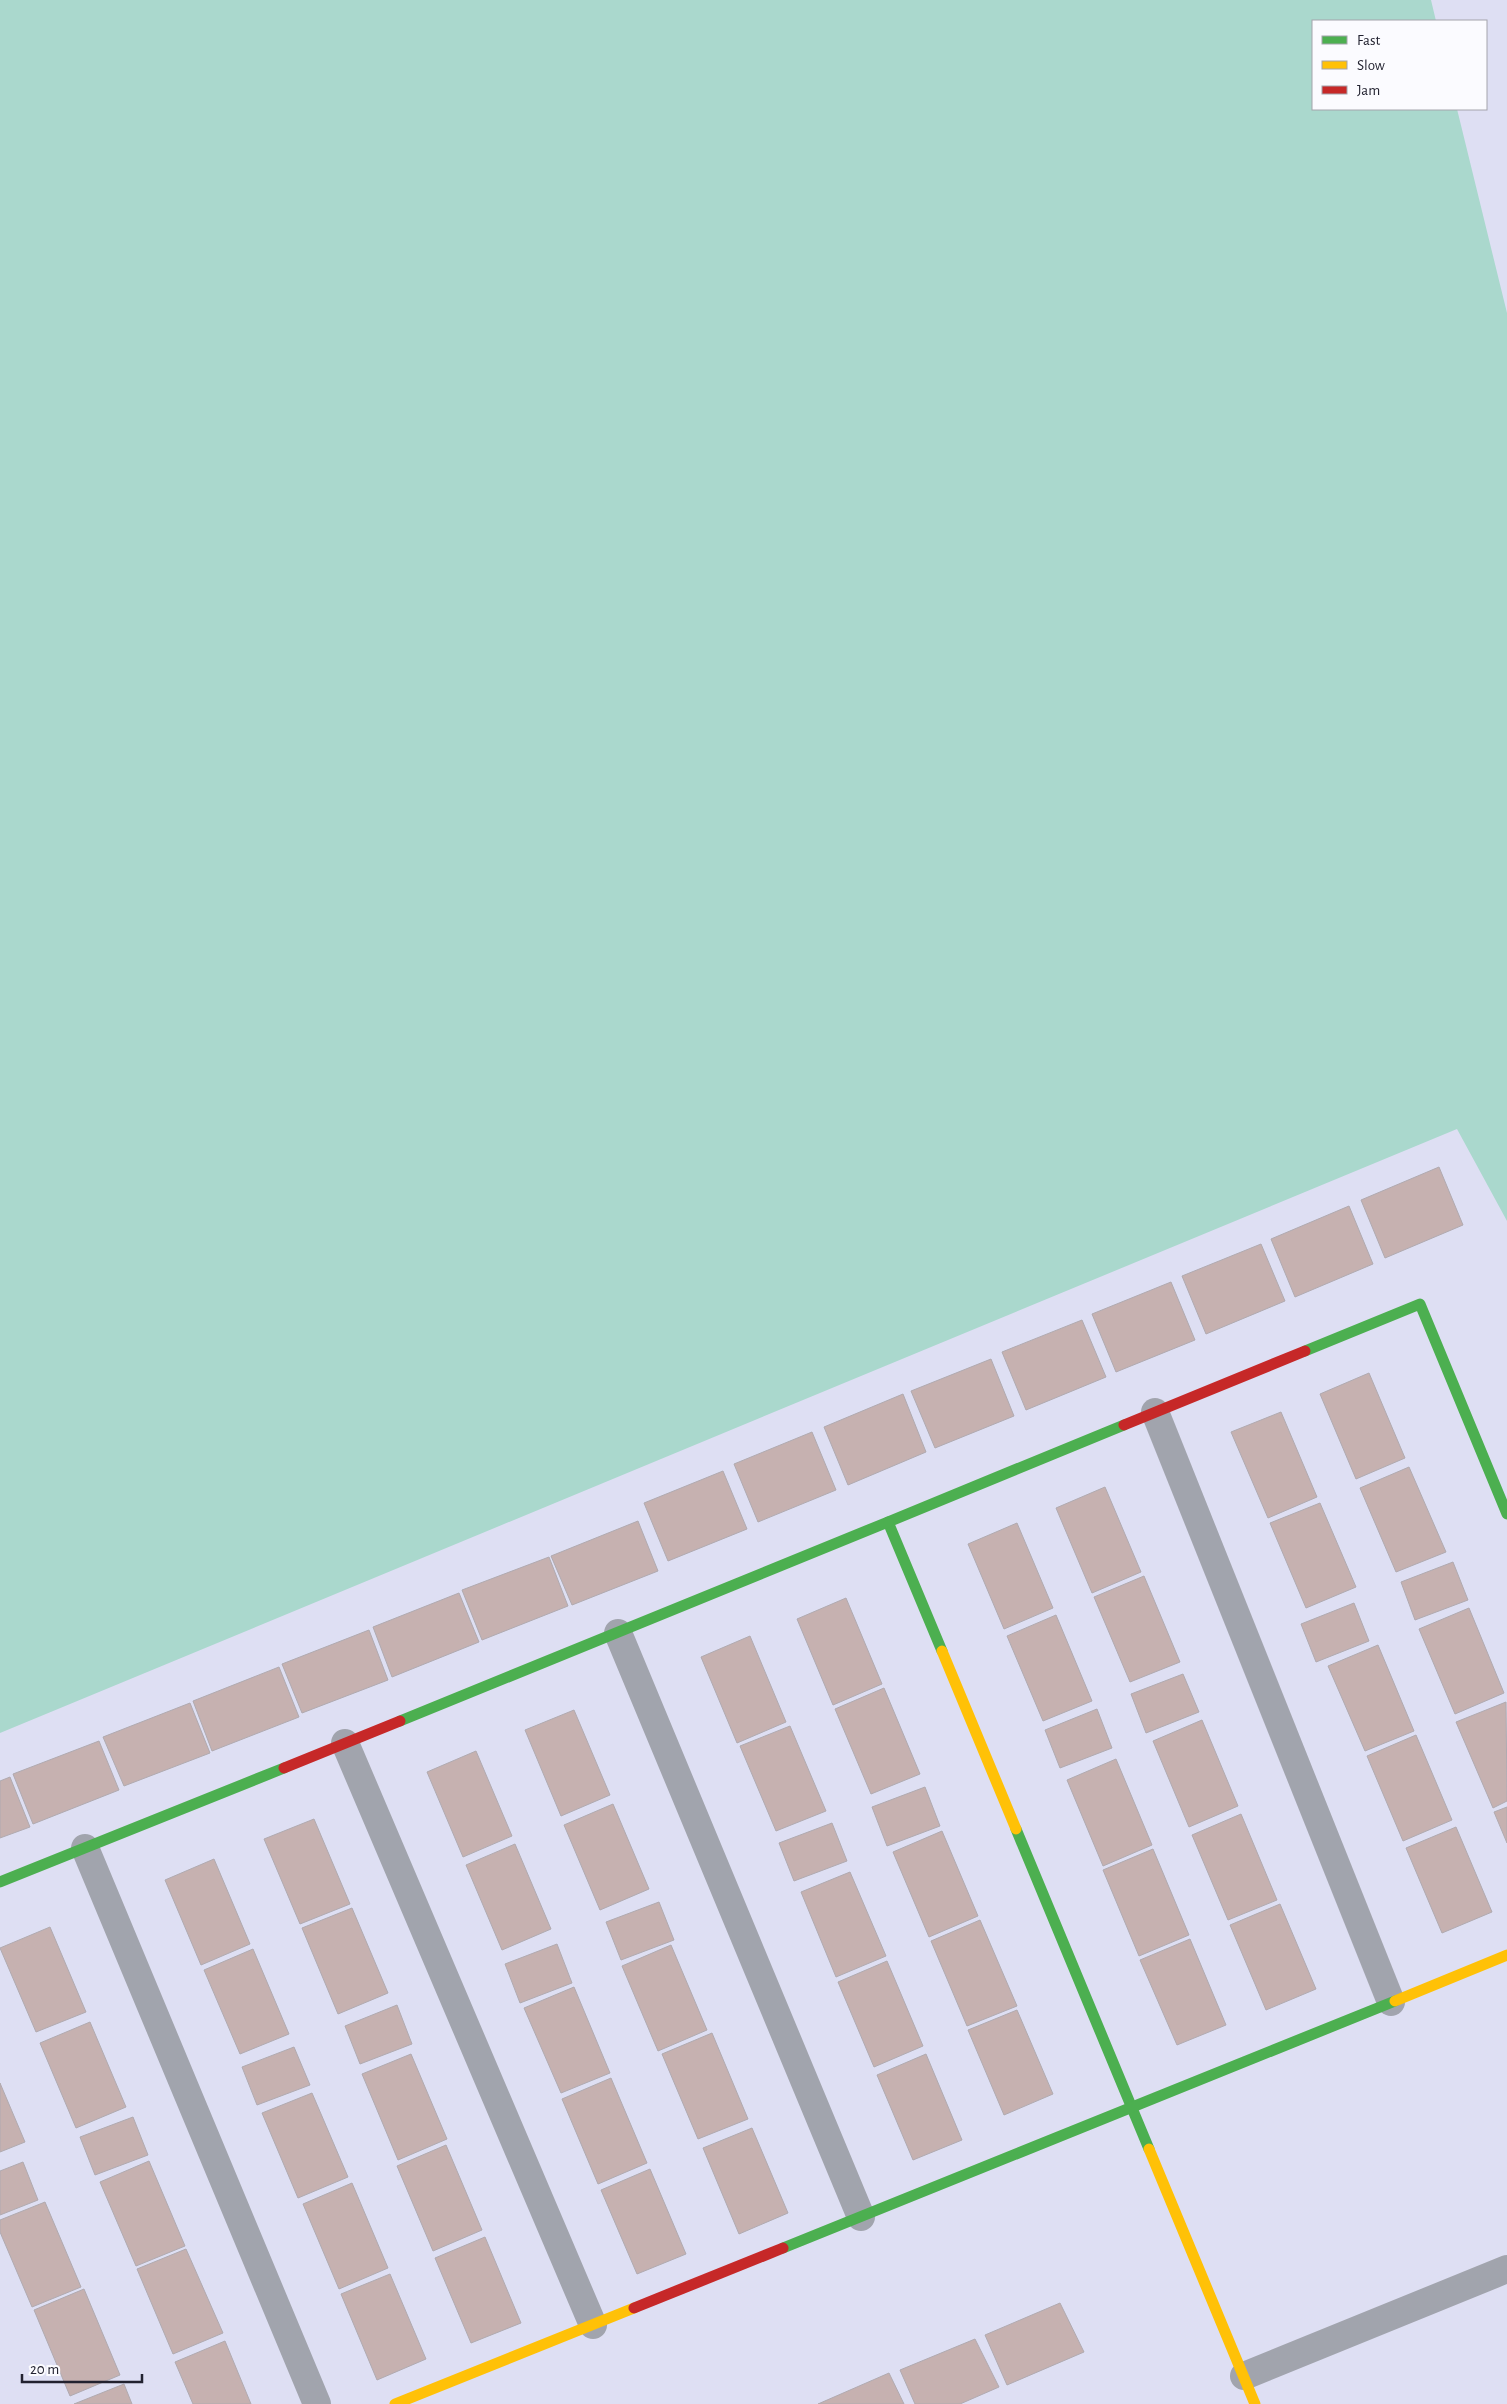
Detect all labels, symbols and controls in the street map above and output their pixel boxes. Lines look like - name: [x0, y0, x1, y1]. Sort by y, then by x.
- legend: [1312, 20, 1487, 110]
- text: Fast: [1357, 33, 1381, 48]
- text: Slow: [1357, 58, 1385, 73]
- text: Jam: [1357, 83, 1380, 98]
- scale bar: [22, 2352, 142, 2384]
- text: 20 m: [30, 2362, 59, 2377]

